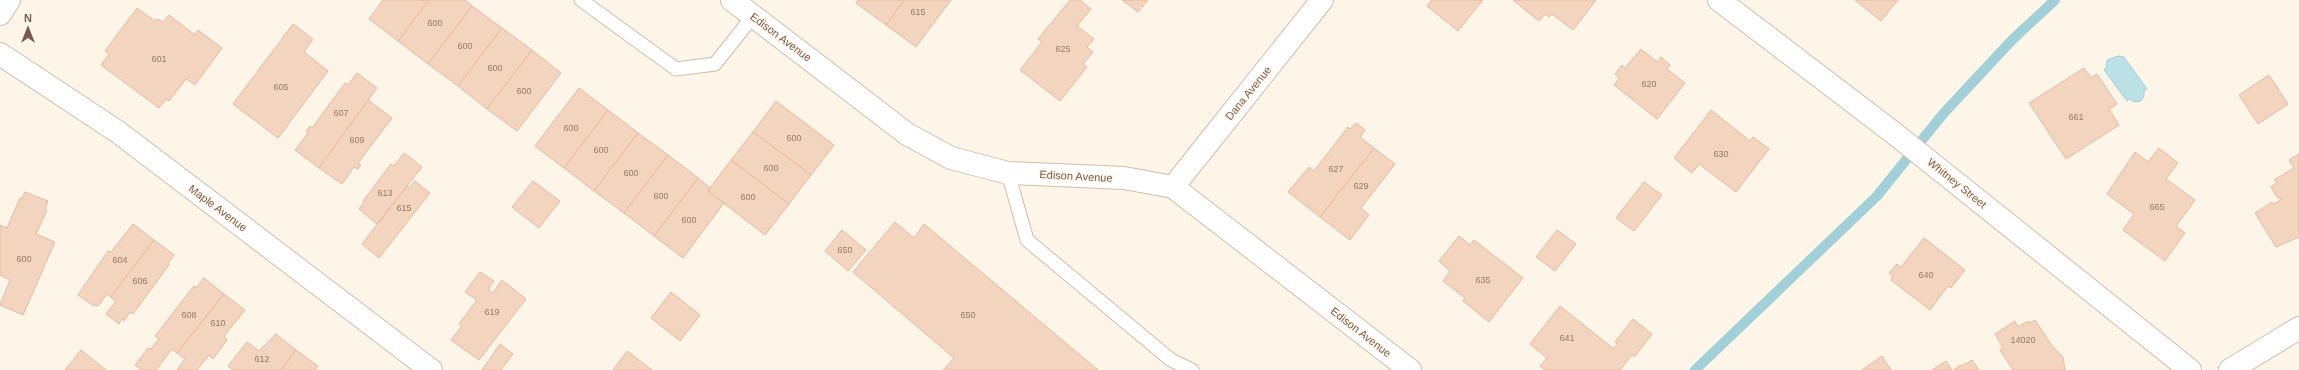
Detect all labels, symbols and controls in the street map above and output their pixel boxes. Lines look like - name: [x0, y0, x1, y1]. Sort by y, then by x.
- house number: 615: [910, 7, 926, 17]
- north arrow: [8, 8, 48, 48]
- street label: Edison Avenue: [748, 10, 814, 64]
- text: N: [24, 12, 32, 24]
- house number: 600: [427, 18, 443, 28]
- house number: 600: [457, 41, 473, 51]
- house number: 625: [1055, 44, 1071, 54]
- house number: 601: [151, 54, 167, 64]
- house number: 600: [487, 63, 503, 73]
- street label: Dana Avenue: [1223, 64, 1273, 122]
- house number: 620: [1641, 79, 1657, 89]
- house number: 605: [273, 82, 289, 92]
- house number: 600: [516, 86, 532, 96]
- house number: 607: [333, 108, 349, 118]
- house number: 661: [2068, 112, 2084, 122]
- house number: 600: [563, 123, 579, 133]
- house number: 600: [786, 133, 802, 143]
- house number: 609: [349, 135, 365, 145]
- house number: 600: [593, 145, 609, 155]
- house number: 630: [1713, 149, 1729, 159]
- street label: Whitney Street: [1925, 156, 1989, 210]
- house number: 600: [763, 163, 779, 173]
- house number: 627: [1328, 164, 1344, 174]
- house number: 600: [623, 168, 639, 178]
- street label: Edison Avenue: [1039, 168, 1113, 184]
- house number: 629: [1353, 181, 1369, 191]
- street label: Maple Avenue: [187, 182, 249, 234]
- house number: 613: [377, 188, 393, 198]
- house number: 600: [653, 191, 669, 201]
- house number: 600: [740, 192, 756, 202]
- house number: 665: [2149, 202, 2165, 212]
- house number: 615: [396, 203, 412, 213]
- house number: 600: [681, 215, 697, 225]
- house number: 650: [837, 245, 853, 255]
- house number: 600: [16, 254, 32, 264]
- house number: 604: [112, 255, 128, 265]
- house number: 640: [1918, 270, 1934, 280]
- house number: 635: [1475, 275, 1491, 285]
- house number: 606: [132, 276, 148, 286]
- street label: Edison Avenue: [1328, 305, 1394, 359]
- house number: 619: [484, 307, 500, 317]
- house number: 608: [181, 310, 197, 320]
- house number: 650: [960, 310, 976, 320]
- house number: 610: [210, 318, 226, 328]
- house number: 641: [1559, 333, 1575, 343]
- house number: 14020: [2010, 335, 2036, 345]
- house number: 612: [254, 354, 270, 364]

